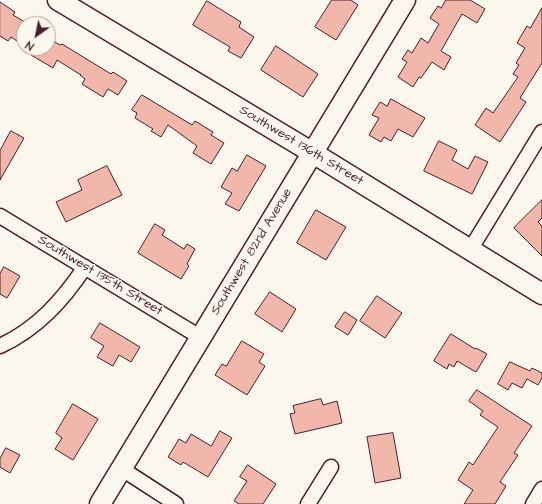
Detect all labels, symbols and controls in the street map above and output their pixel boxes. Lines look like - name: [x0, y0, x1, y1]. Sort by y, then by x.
- north arrow: [16, 16, 56, 56]
- text: N: [23, 37, 37, 54]
- street label: Southwest 136th Street: [236, 103, 366, 189]
- street label: Southwest 82nd Avenue: [208, 186, 296, 318]
- street label: Southwest 135th Street: [35, 232, 165, 320]

